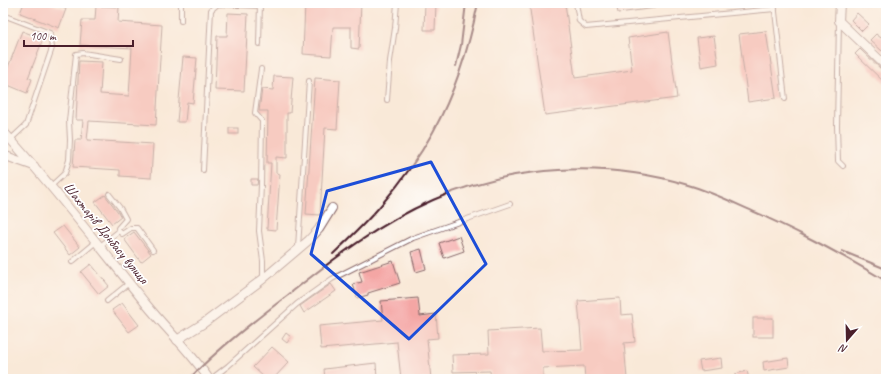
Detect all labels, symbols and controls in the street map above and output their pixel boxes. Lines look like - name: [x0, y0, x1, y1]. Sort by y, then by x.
- scale bar: [24, 22, 133, 48]
- text: 100 m: [30, 28, 57, 44]
- street label: Шахтарів Донбасу вулиця: [60, 179, 153, 288]
- north arrow: [827, 320, 867, 360]
- text: N: [836, 341, 849, 357]

